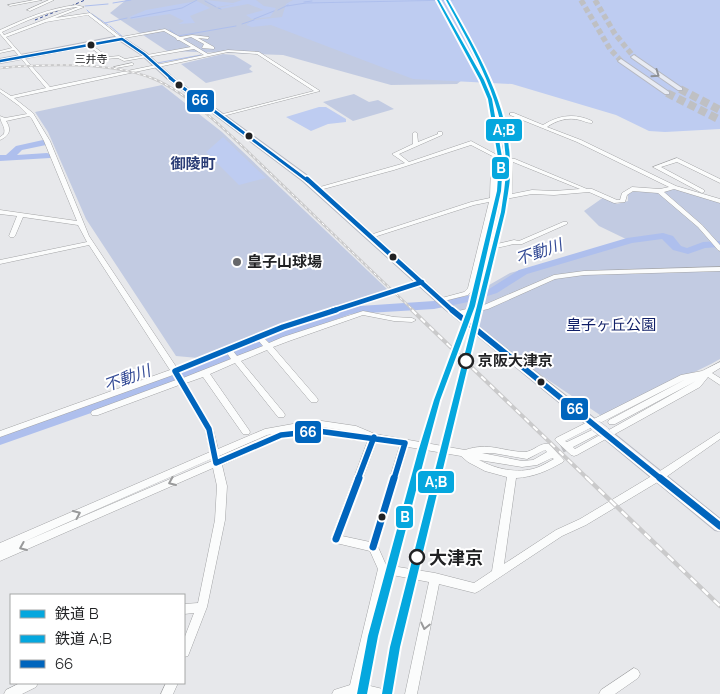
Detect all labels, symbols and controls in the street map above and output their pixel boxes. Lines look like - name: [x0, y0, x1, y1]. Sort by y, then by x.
- marker: 三井寺: [86, 40, 96, 50]
- place label: 三井寺: [75, 53, 108, 66]
- one-way arrow: [650, 68, 660, 77]
- unlabelled marker: [174, 80, 184, 90]
- line badge: 66: [186, 89, 215, 113]
- text: 66: [192, 92, 209, 108]
- line badge: A;B: [485, 118, 523, 142]
- text: A;B: [493, 122, 516, 138]
- unlabelled marker: [244, 131, 254, 141]
- district label: 御陵町: [170, 155, 216, 173]
- line badge: B: [491, 156, 510, 180]
- text: B: [496, 160, 506, 176]
- water label: 不動川: [513, 235, 567, 269]
- unlabelled marker: [388, 252, 398, 262]
- place label: 皇子山球場: [247, 253, 322, 271]
- marker: 皇子山球場: [231, 256, 243, 268]
- park label: 皇子ヶ丘公園: [566, 316, 656, 334]
- place label: 京阪大津京: [478, 352, 553, 370]
- marker: 京阪大津京: [458, 353, 474, 369]
- water label: 不動川: [101, 360, 155, 395]
- unlabelled marker: [536, 377, 546, 387]
- line badge: 66: [560, 397, 589, 421]
- text: 66: [567, 401, 584, 417]
- line badge: 66: [294, 420, 322, 444]
- text: 66: [300, 424, 317, 440]
- line badge: A;B: [417, 470, 455, 494]
- text: A;B: [425, 474, 448, 490]
- one-way arrow: [168, 476, 177, 487]
- line badge: B: [395, 505, 414, 529]
- one-way arrow: [72, 509, 81, 520]
- text: B: [400, 509, 410, 525]
- unlabelled marker: [377, 512, 387, 522]
- one-way arrow: [19, 541, 28, 552]
- place label: 大津京: [429, 547, 483, 568]
- marker: 大津京: [409, 549, 425, 565]
- legend: [10, 594, 185, 684]
- text: 鉄道 B: [55, 605, 99, 623]
- one-way arrow: [420, 621, 430, 630]
- text: 鉄道 A;B: [55, 630, 112, 648]
- text: 66: [55, 655, 73, 673]

